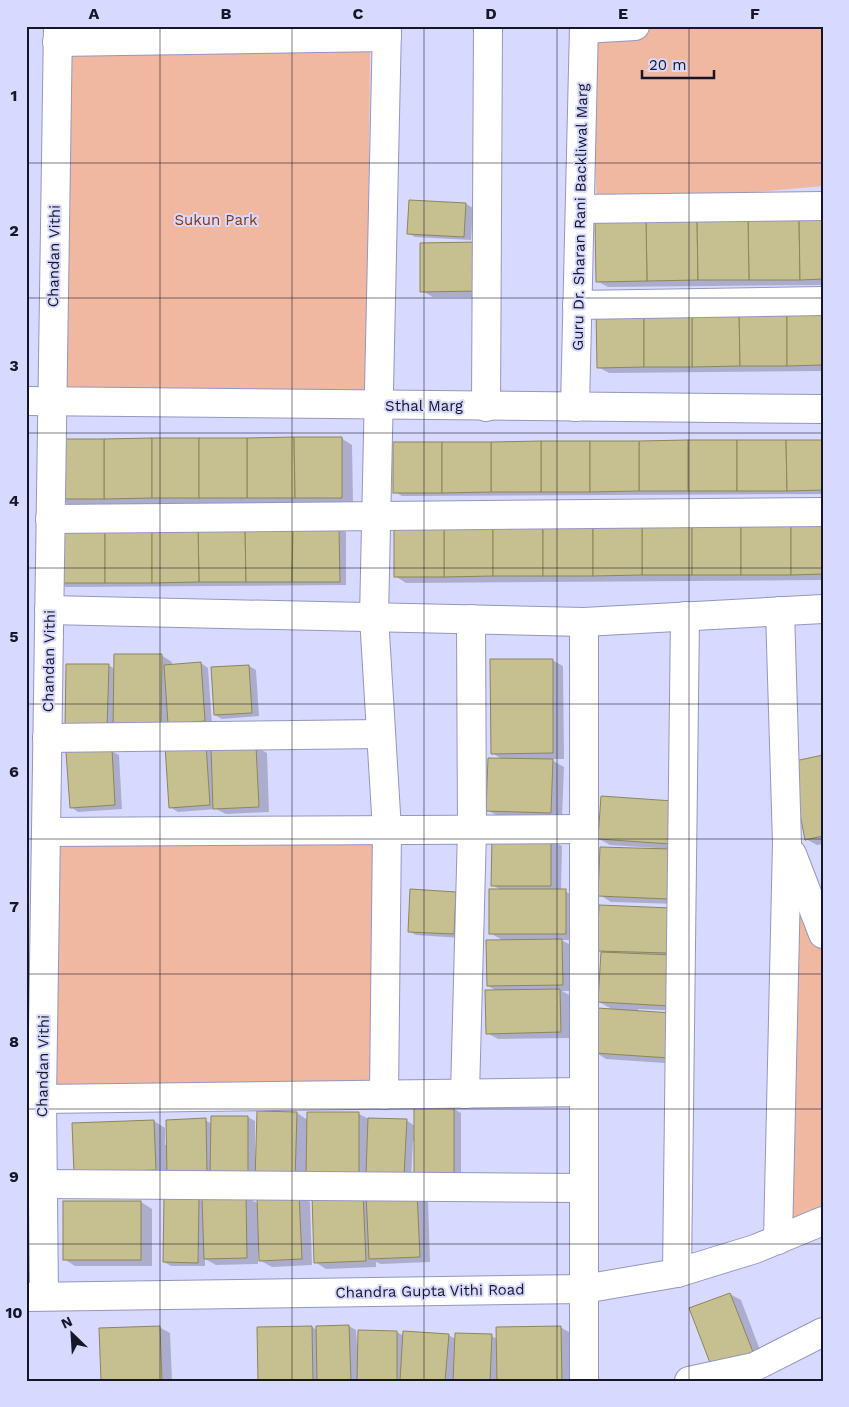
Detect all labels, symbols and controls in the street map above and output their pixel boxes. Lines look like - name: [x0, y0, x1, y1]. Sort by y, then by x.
- text: A: [89, 4, 100, 23]
- text: B: [221, 4, 232, 23]
- text: C: [353, 4, 364, 23]
- text: D: [485, 4, 497, 23]
- text: E: [618, 4, 628, 23]
- text: F: [750, 4, 760, 23]
- scale bar: [642, 48, 714, 80]
- text: 20 m: [649, 56, 687, 74]
- street label: Guru Dr. Sharan Rani Backliwal Marg: [569, 83, 591, 351]
- text: 1: [11, 86, 17, 105]
- street label: Chandan Vithi: [44, 205, 64, 307]
- park label: Sukun Park: [174, 211, 258, 229]
- text: 2: [9, 221, 19, 240]
- text: 3: [9, 356, 19, 375]
- street label: Sthal Marg: [385, 397, 463, 415]
- text: 4: [9, 491, 19, 510]
- street label: Chandan Vithi: [39, 610, 59, 712]
- text: 5: [9, 627, 19, 646]
- text: 6: [9, 762, 19, 781]
- text: 7: [9, 897, 19, 916]
- street label: Chandan Vithi: [33, 1015, 53, 1117]
- text: 8: [9, 1032, 19, 1051]
- text: 9: [9, 1167, 19, 1186]
- street label: Chandra Gupta Vithi Road: [335, 1280, 525, 1302]
- text: 10: [5, 1303, 23, 1322]
- north arrow: [48, 1310, 98, 1360]
- text: N: [58, 1313, 75, 1332]

